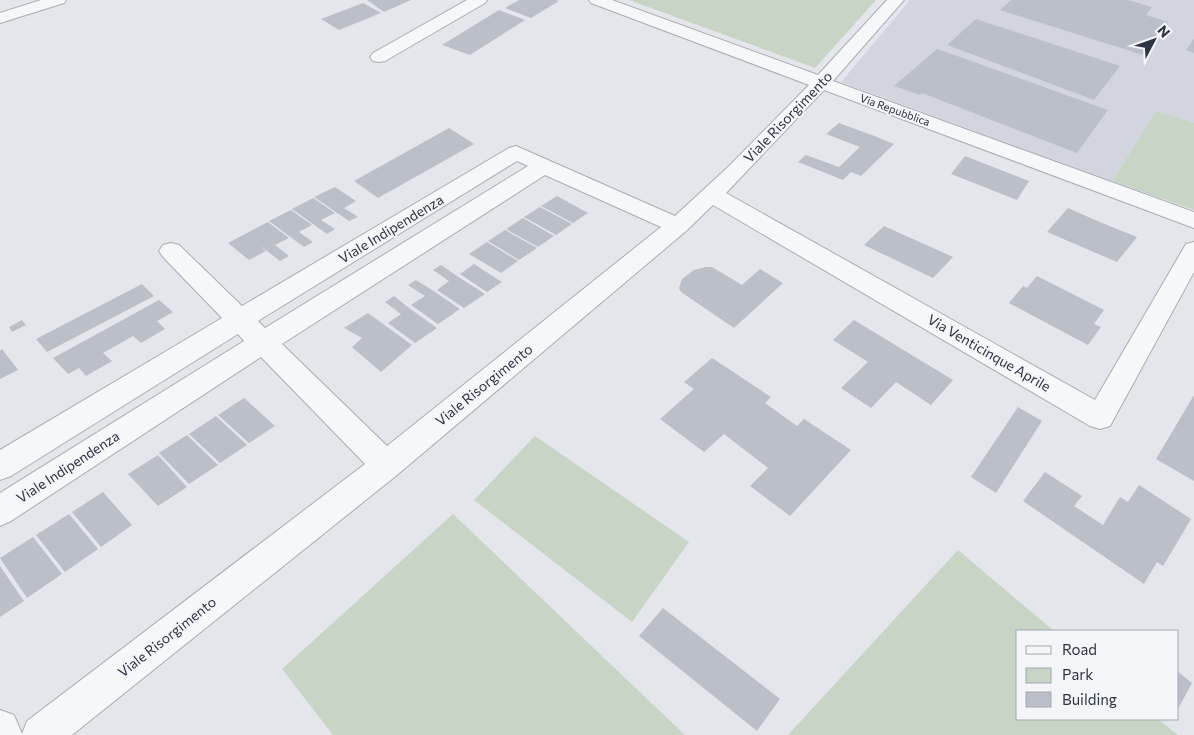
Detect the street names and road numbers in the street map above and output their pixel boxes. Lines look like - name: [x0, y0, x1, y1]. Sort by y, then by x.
- street label: Viale Risorgimento: [740, 67, 836, 166]
- street label: Via Repubblica: [858, 91, 932, 128]
- street label: Viale Indipendenza: [335, 191, 446, 267]
- street label: Via Venticinque Aprile: [925, 310, 1054, 395]
- street label: Viale Risorgimento: [432, 340, 536, 429]
- street label: Viale Indipendenza: [13, 427, 122, 506]
- street label: Viale Risorgimento: [114, 593, 219, 680]

